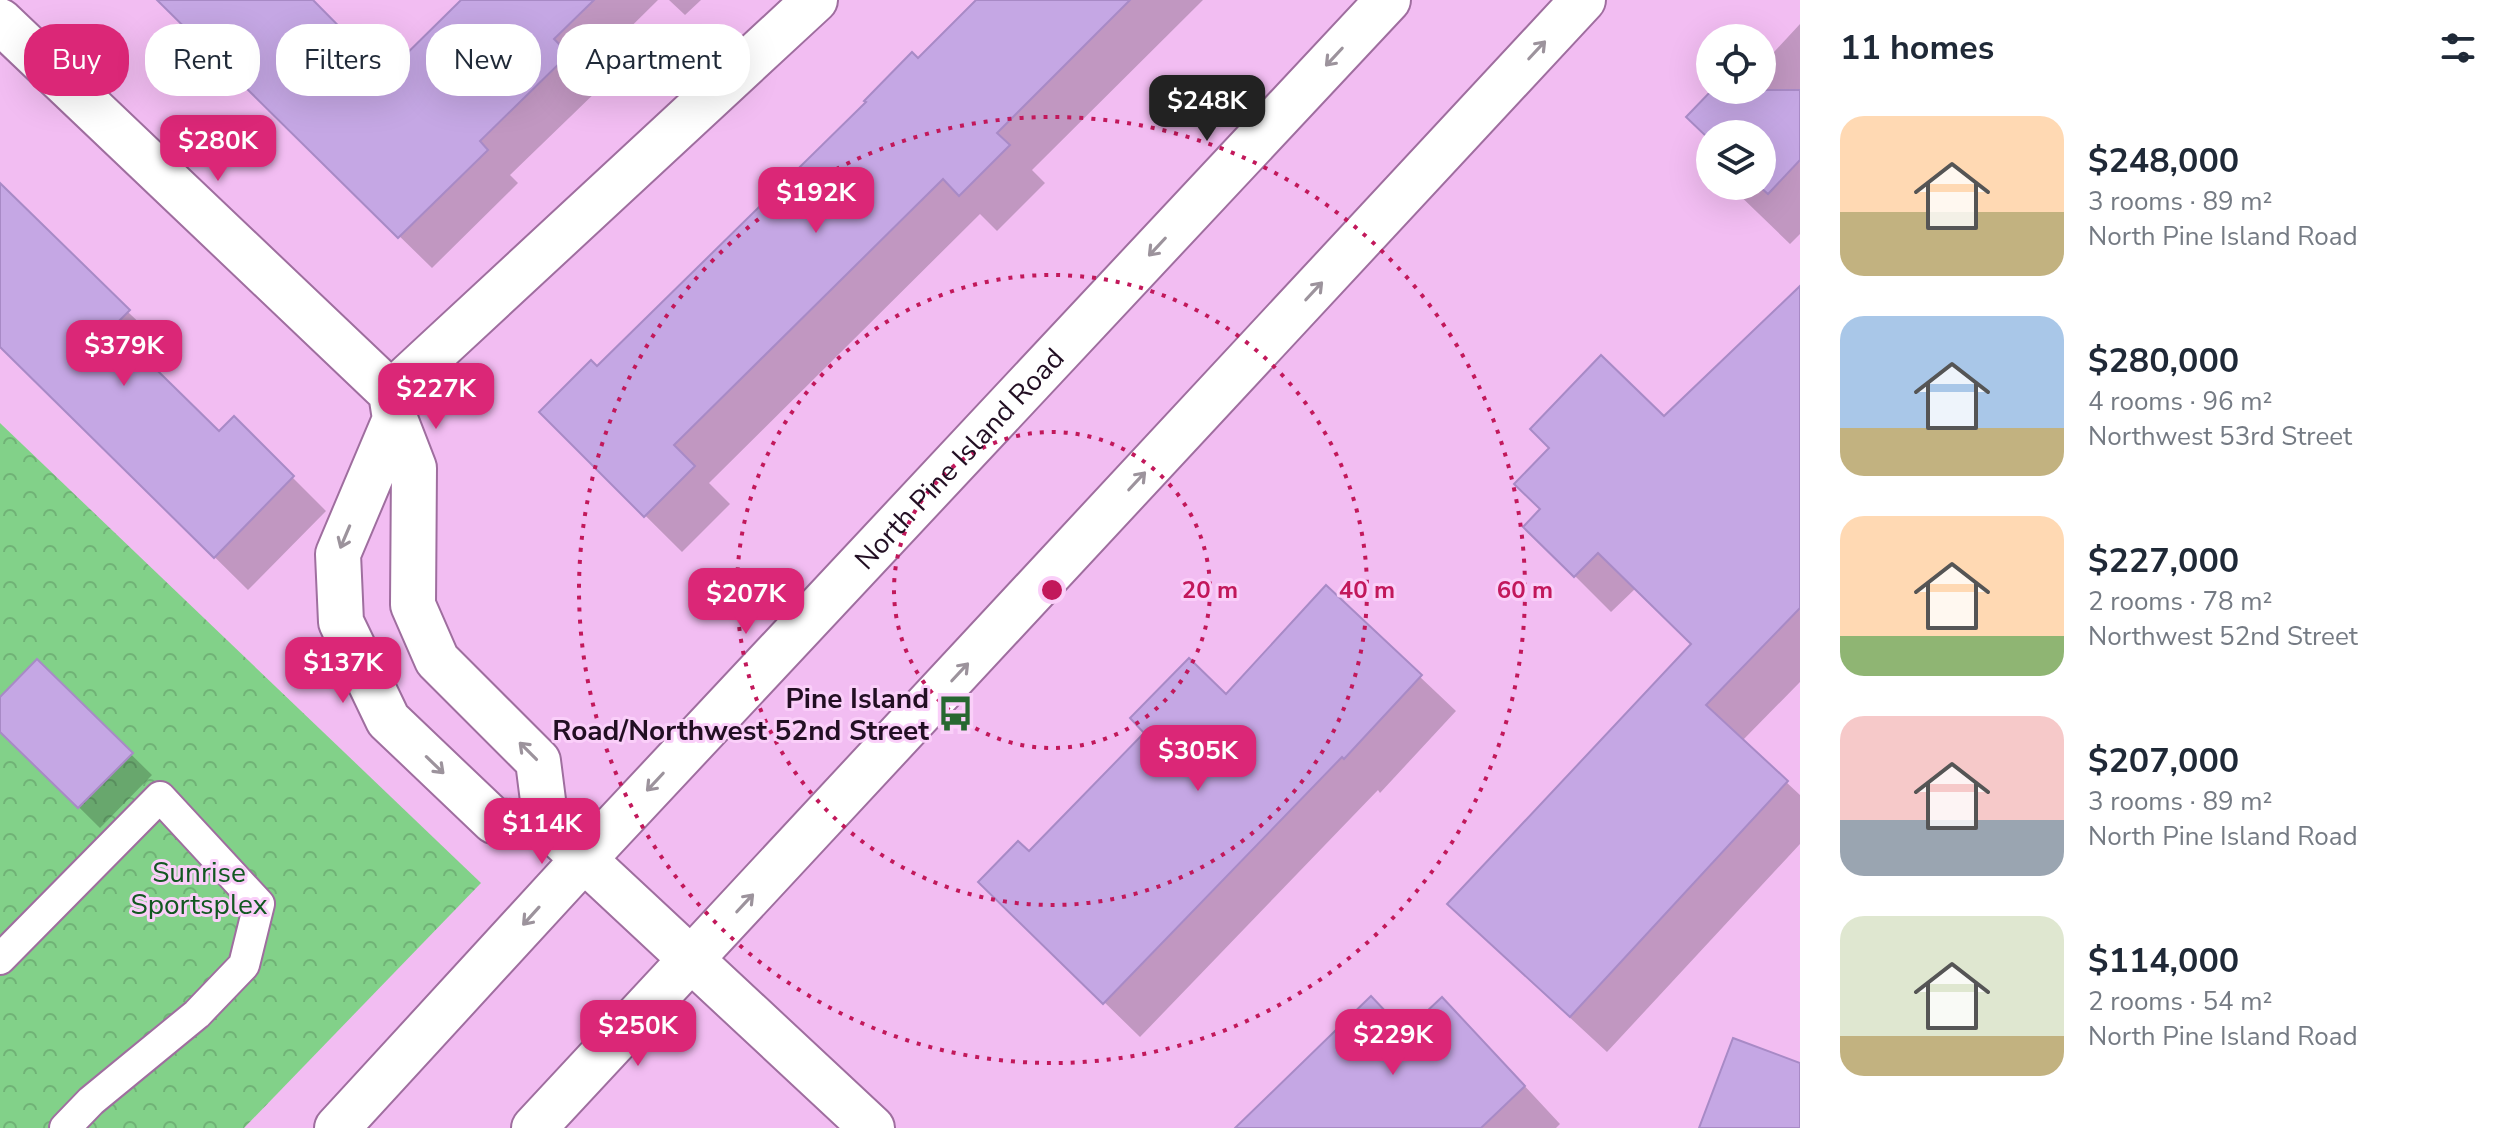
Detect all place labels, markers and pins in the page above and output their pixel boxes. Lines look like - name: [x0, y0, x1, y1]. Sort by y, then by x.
- pin: $248K: [1151, 75, 1263, 143]
- pin: $280K: [162, 115, 274, 183]
- pin: $192K: [760, 167, 872, 235]
- pin: $379K: [68, 320, 180, 388]
- pin: $227K: [380, 363, 492, 431]
- pin: $207K: [690, 568, 802, 636]
- centre of rings: [1038, 576, 1066, 604]
- pin: $137K: [287, 637, 399, 705]
- place label: Pine Island Road/Northwest 52nd Street: [552, 680, 929, 750]
- bus stop icon: Pine Island Road/Northwest 52nd Street: [936, 695, 974, 733]
- pin: $305K: [1142, 725, 1254, 793]
- pin: $114K: [486, 798, 598, 866]
- pin: $250K: [582, 1000, 694, 1068]
- pin: $229K: [1337, 1009, 1449, 1077]

